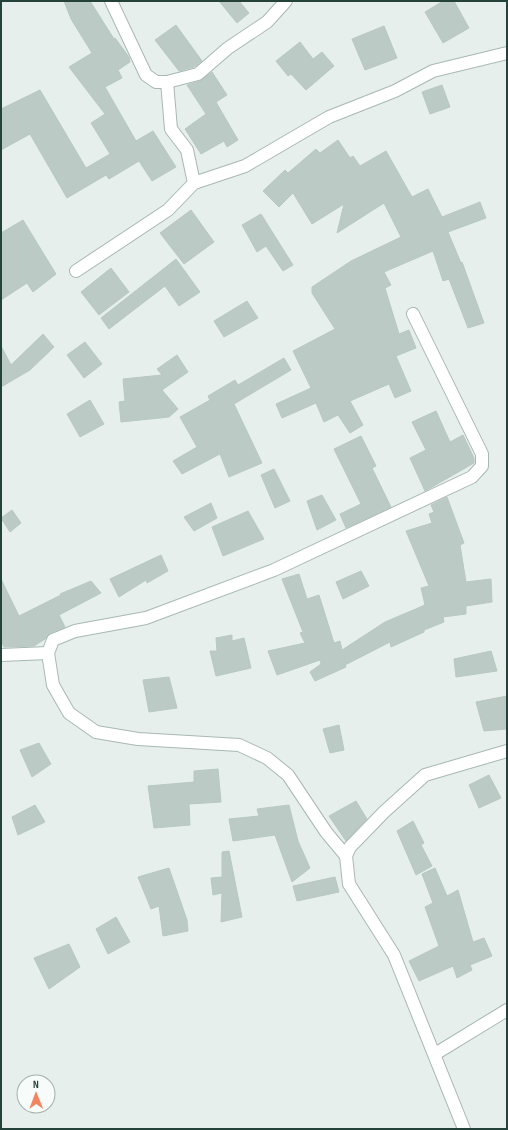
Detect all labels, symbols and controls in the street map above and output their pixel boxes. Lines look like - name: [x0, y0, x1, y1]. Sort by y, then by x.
- north arrow: [16, 1074, 56, 1114]
- text: N: [33, 1078, 39, 1091]

